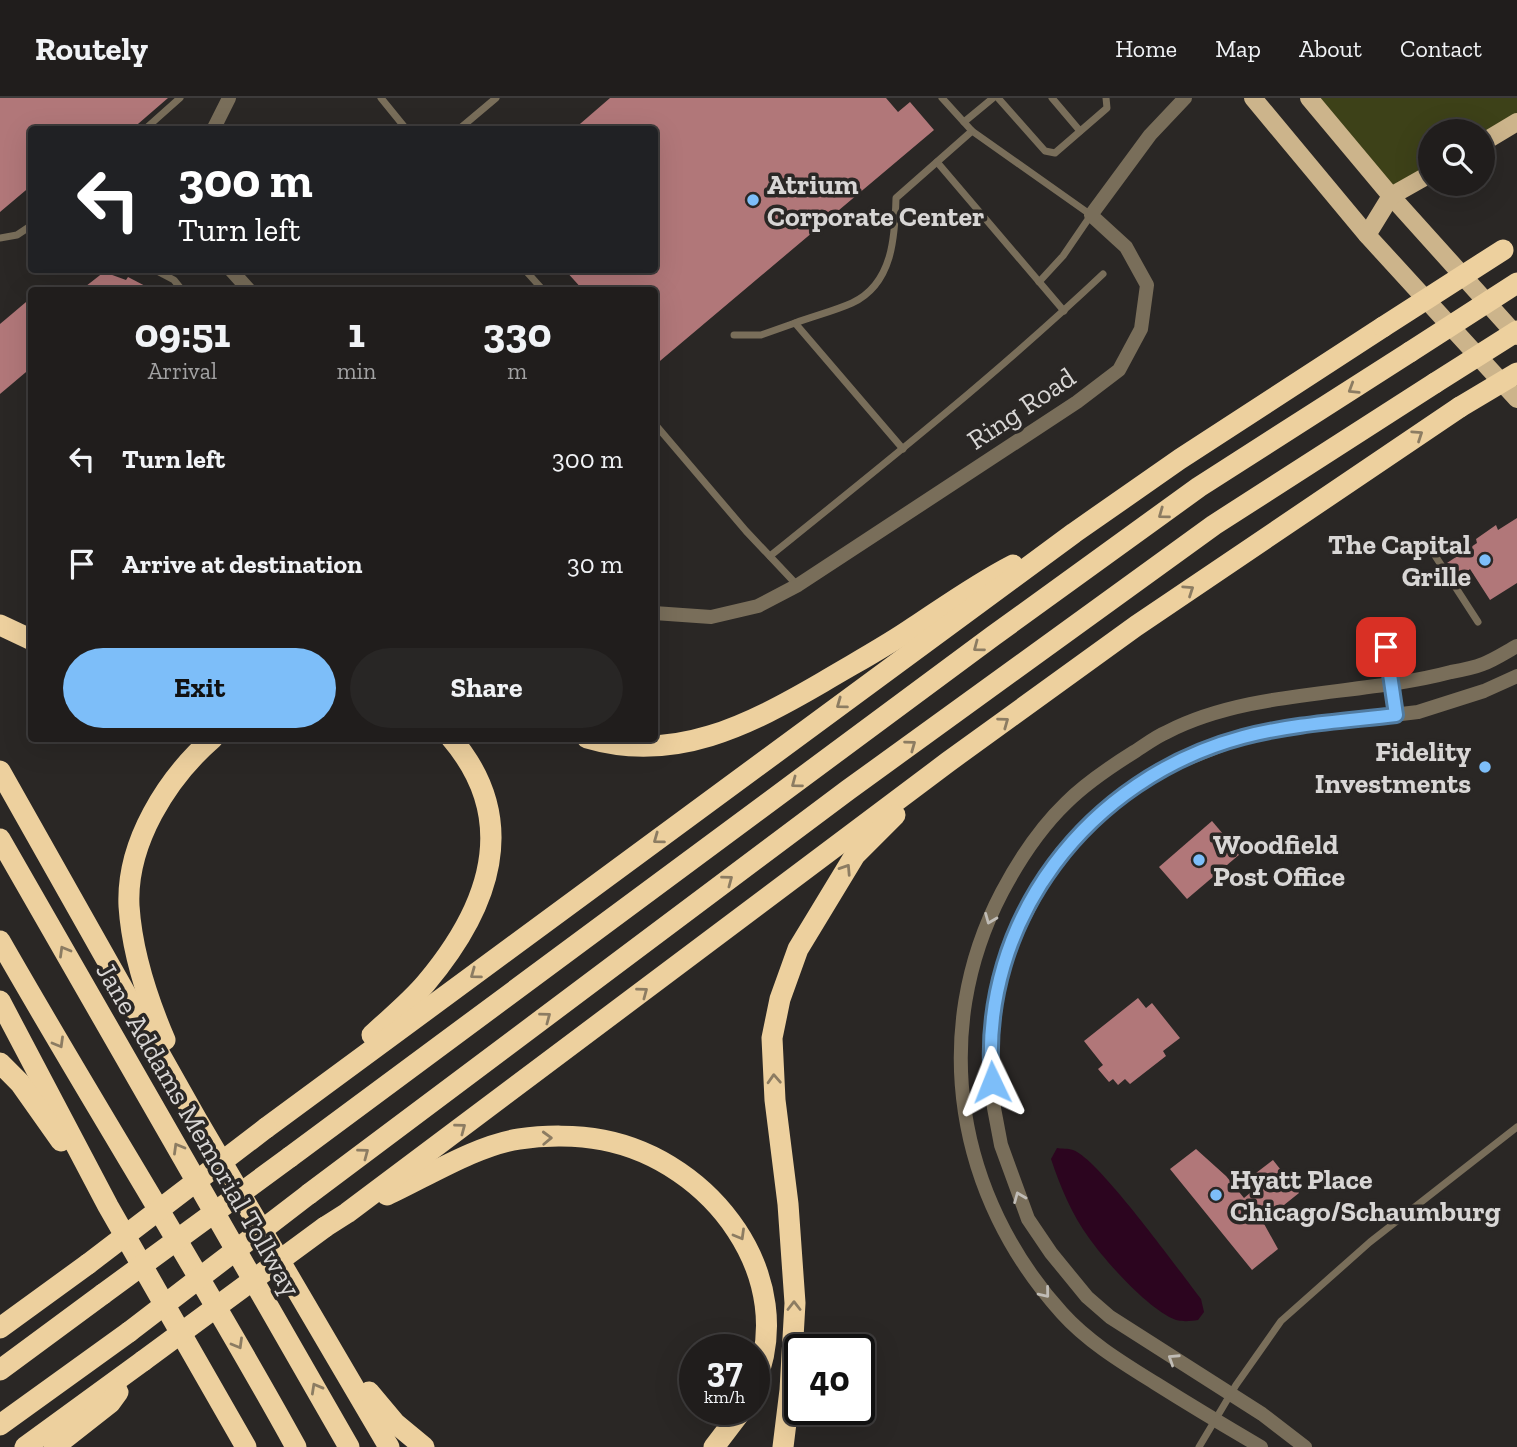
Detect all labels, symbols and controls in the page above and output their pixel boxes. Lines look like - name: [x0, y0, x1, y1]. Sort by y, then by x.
- text: Routely: [35, 29, 148, 68]
- text: Home: [1115, 34, 1177, 63]
- text: Map: [1215, 34, 1261, 63]
- text: About: [1299, 34, 1362, 63]
- text: Contact: [1400, 34, 1482, 63]
- map controls: [1418, 119, 1495, 196]
- button: search: [1418, 119, 1495, 196]
- text: 300 m: [178, 151, 313, 210]
- icon: left: [63, 154, 154, 245]
- place label: Atrium Corporate Center: [767, 168, 984, 233]
- marker: Atrium Corporate Center: [745, 192, 761, 208]
- text: Turn left: [178, 211, 300, 249]
- text: 09:51: [134, 307, 230, 358]
- text: 1: [348, 307, 365, 358]
- text: 330: [483, 307, 552, 358]
- text: Arrival: [148, 357, 217, 385]
- text: min: [337, 357, 376, 385]
- text: m: [507, 357, 527, 385]
- street label: Ring Road: [961, 360, 1082, 457]
- one-way arrow: [1347, 380, 1360, 393]
- one-way arrow: [1410, 431, 1423, 444]
- icon: left: [63, 440, 101, 478]
- text: Turn left: [122, 443, 225, 475]
- text: 300 m: [552, 443, 623, 475]
- one-way arrow: [1158, 506, 1171, 518]
- place label: The Capital Grille: [1328, 528, 1471, 593]
- icon: arrive: [63, 545, 101, 583]
- text: Arrive at destination: [122, 548, 362, 580]
- text: 30 m: [567, 548, 623, 580]
- marker: The Capital Grille: [1477, 552, 1493, 568]
- one-way arrow: [1181, 586, 1194, 598]
- pin: [1356, 617, 1416, 677]
- icon: arrive: [1367, 628, 1405, 666]
- one-way arrow: [974, 639, 986, 652]
- button: Exit: [63, 648, 336, 728]
- button: Share: [350, 648, 623, 728]
- one-way arrow: [836, 695, 849, 708]
- one-way arrow: [996, 718, 1009, 730]
- place label: Fidelity Investments: [1315, 735, 1471, 800]
- one-way arrow: [903, 741, 916, 753]
- marker: Fidelity Investments: [1477, 759, 1493, 775]
- one-way arrow: [791, 774, 803, 787]
- place label: Woodfield Post Office: [1213, 828, 1345, 893]
- one-way arrow: [653, 830, 666, 843]
- marker: Woodfield Post Office: [1191, 852, 1207, 868]
- one-way arrow: [838, 864, 851, 877]
- one-way arrow: [720, 876, 733, 889]
- one-way arrow: [984, 911, 998, 924]
- one-way arrow: [59, 946, 72, 958]
- street label: Jane Addams Memorial Tollway: [89, 956, 308, 1303]
- one-way arrow: [470, 965, 483, 978]
- one-way arrow: [635, 987, 647, 1000]
- one-way arrow: [538, 1012, 551, 1025]
- one-way arrow: [50, 1036, 63, 1049]
- position arrow: [955, 1045, 1029, 1119]
- one-way arrow: [767, 1074, 782, 1085]
- one-way arrow: [453, 1124, 465, 1137]
- one-way arrow: [542, 1130, 552, 1146]
- one-way arrow: [174, 1142, 187, 1155]
- one-way arrow: [356, 1149, 369, 1161]
- place label: Hyatt Place Chicago/Schaumburg: [1230, 1163, 1501, 1228]
- marker: Hyatt Place Chicago/Schaumburg: [1208, 1187, 1224, 1203]
- one-way arrow: [1014, 1192, 1028, 1204]
- one-way arrow: [732, 1227, 745, 1240]
- one-way arrow: [1037, 1286, 1050, 1298]
- one-way arrow: [786, 1300, 802, 1311]
- speed limit sign: 40: [784, 1334, 875, 1425]
- one-way arrow: [230, 1336, 243, 1349]
- text: 37: [707, 1349, 742, 1391]
- one-way arrow: [1167, 1354, 1180, 1367]
- one-way arrow: [311, 1382, 324, 1395]
- text: km/h: [704, 1386, 745, 1408]

